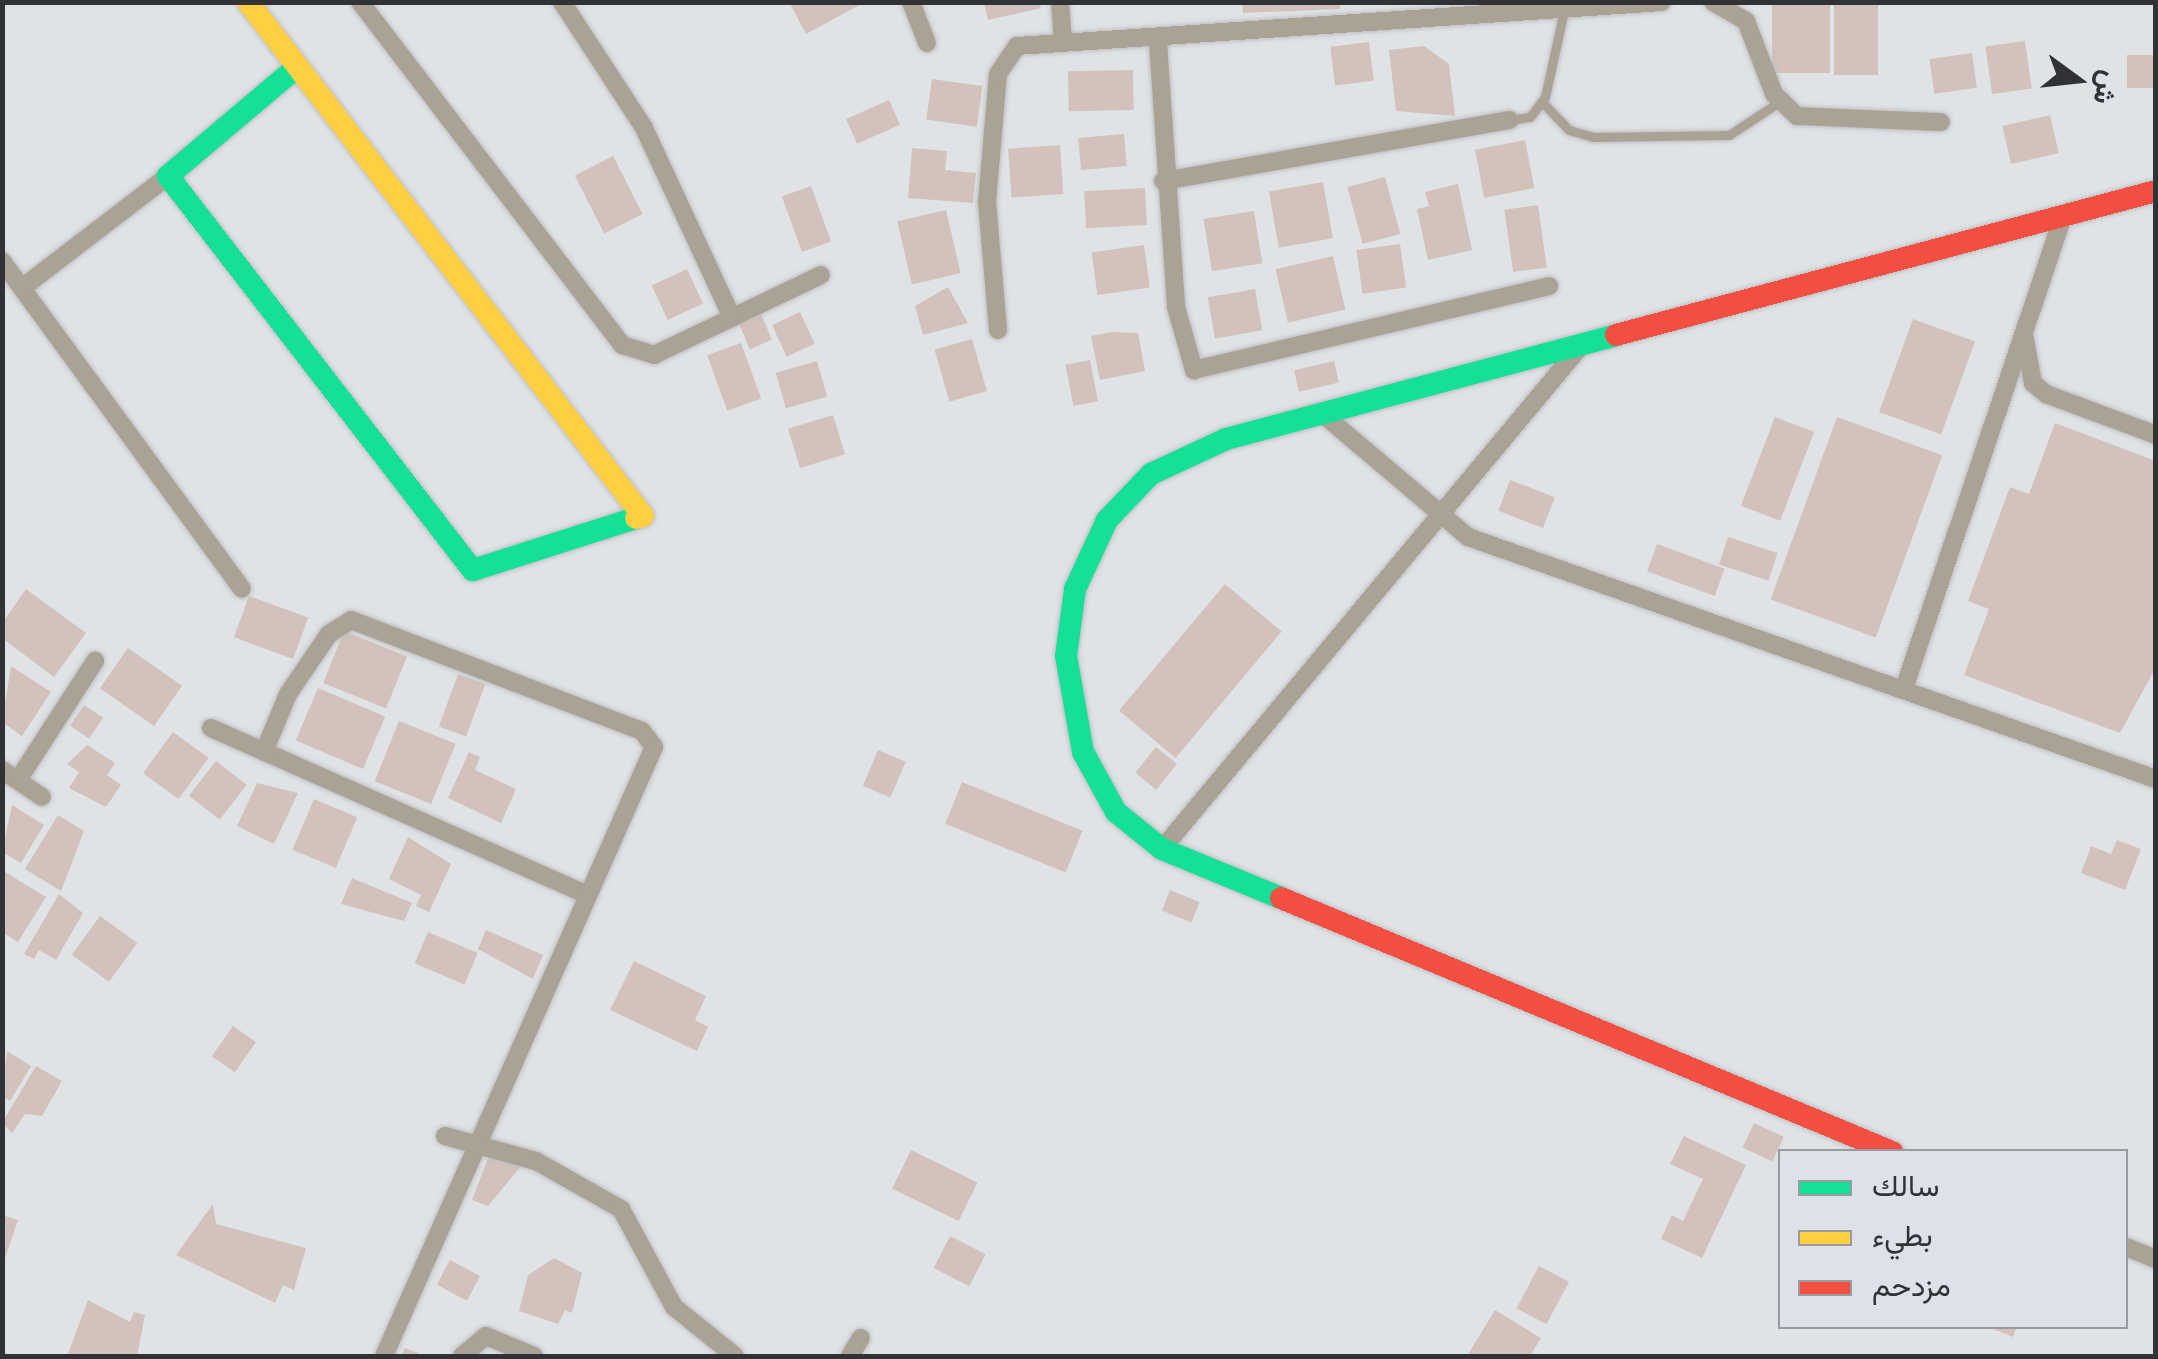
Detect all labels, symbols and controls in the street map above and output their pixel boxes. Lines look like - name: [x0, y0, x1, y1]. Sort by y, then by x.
- north arrow: [2028, 30, 2128, 130]
- text: ش: [2086, 67, 2128, 108]
- legend: [1778, 1149, 2128, 1329]
- text: سالك: [1872, 1167, 1939, 1204]
- text: بطيء: [1872, 1217, 1933, 1254]
- text: مزدحم: [1872, 1267, 1951, 1304]

